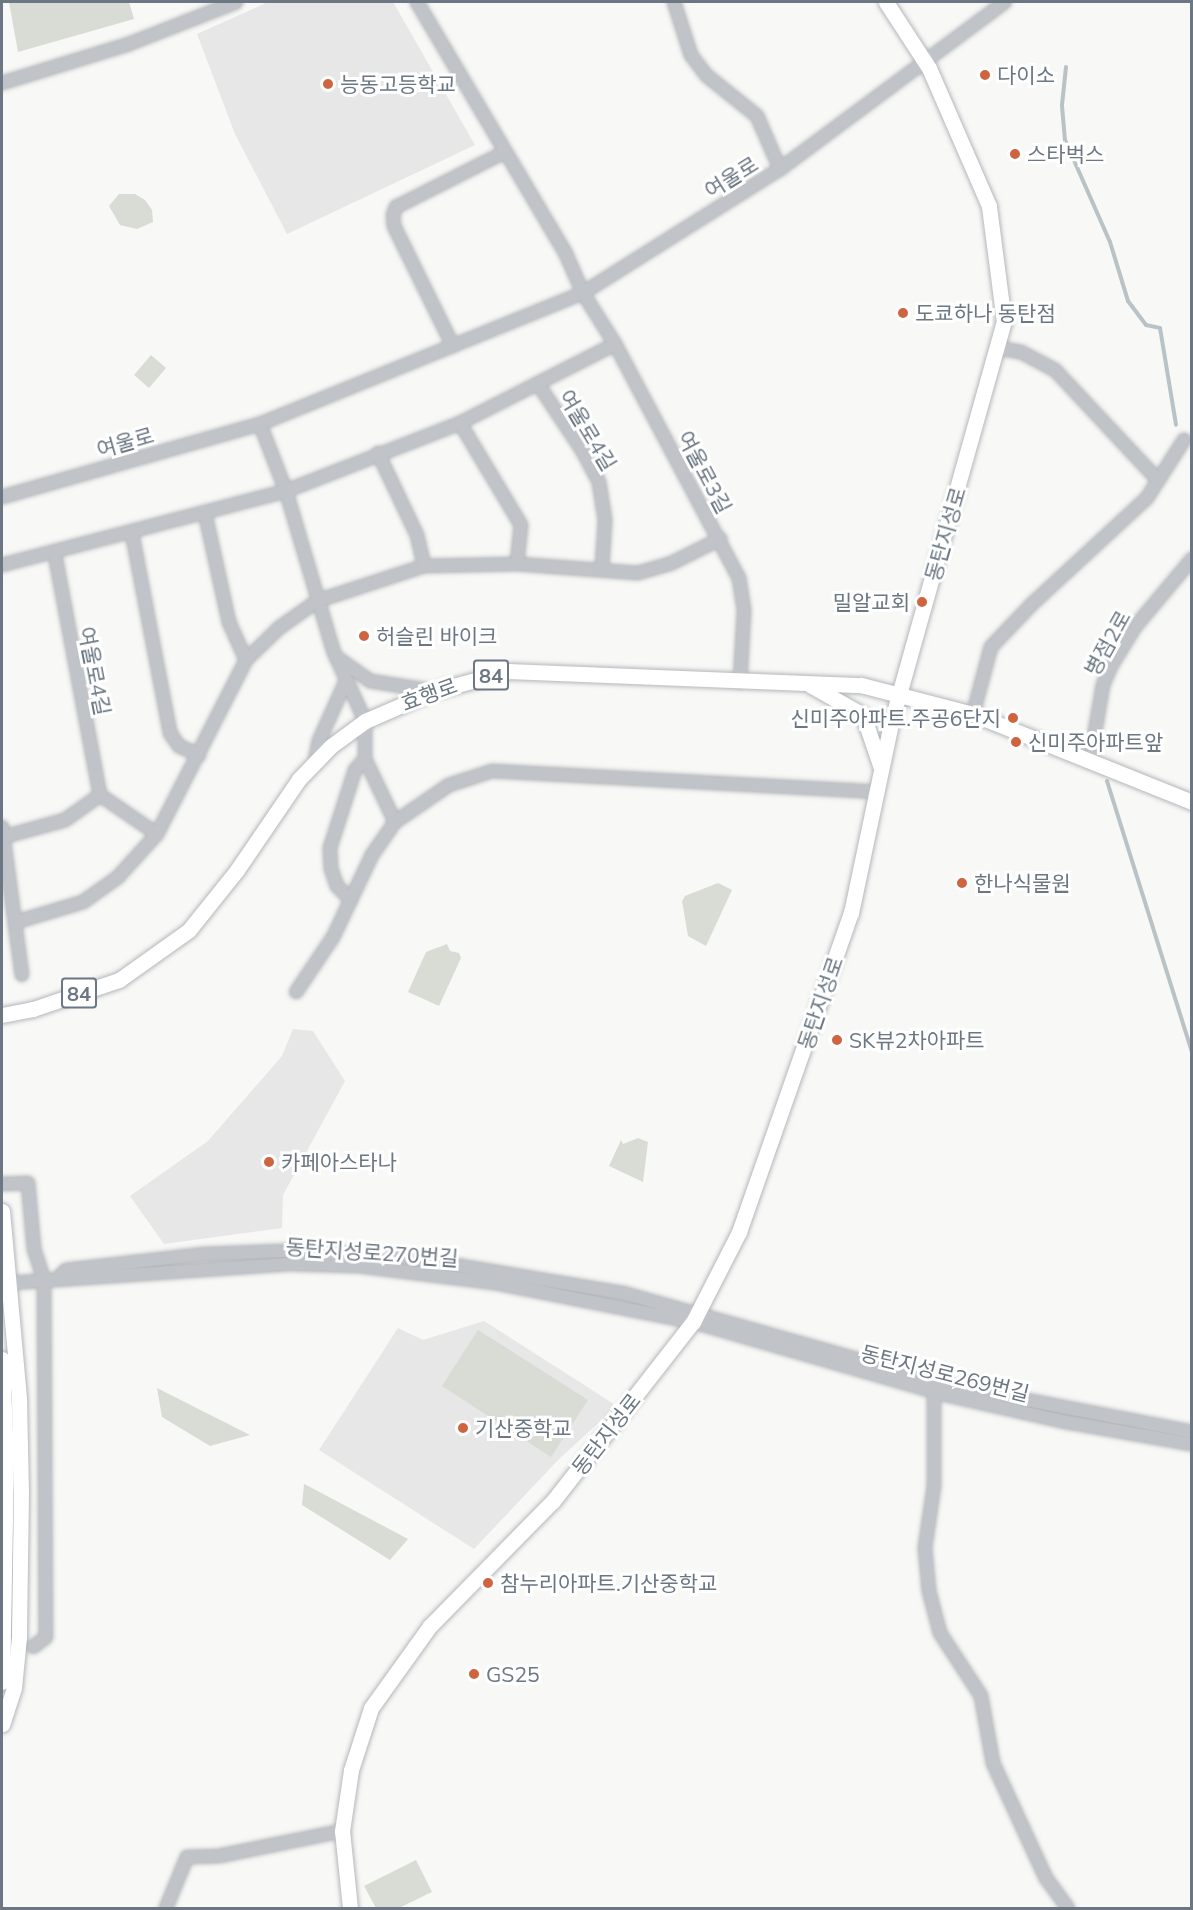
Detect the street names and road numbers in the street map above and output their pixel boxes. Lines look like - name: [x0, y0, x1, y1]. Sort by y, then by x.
- street label: 여울로: [700, 151, 762, 203]
- street label: 여울로4길: [554, 385, 622, 475]
- street label: 여울로: [94, 422, 156, 462]
- street label: 여울로3길: [673, 426, 737, 518]
- street label: 동탄지성로: [920, 484, 970, 584]
- street label: 병점2로: [1079, 606, 1135, 680]
- street label: 여울로4길: [74, 624, 116, 718]
- road number: 84: [473, 658, 509, 692]
- street label: 효행로: [397, 672, 461, 716]
- street label: 동탄지성로: [792, 953, 848, 1053]
- road number: 84: [61, 976, 97, 1010]
- street label: 동탄지성로270번길: [285, 1233, 459, 1271]
- street label: 동탄지성로269번길: [858, 1340, 1032, 1406]
- street label: 동탄지성로: [566, 1388, 646, 1480]

